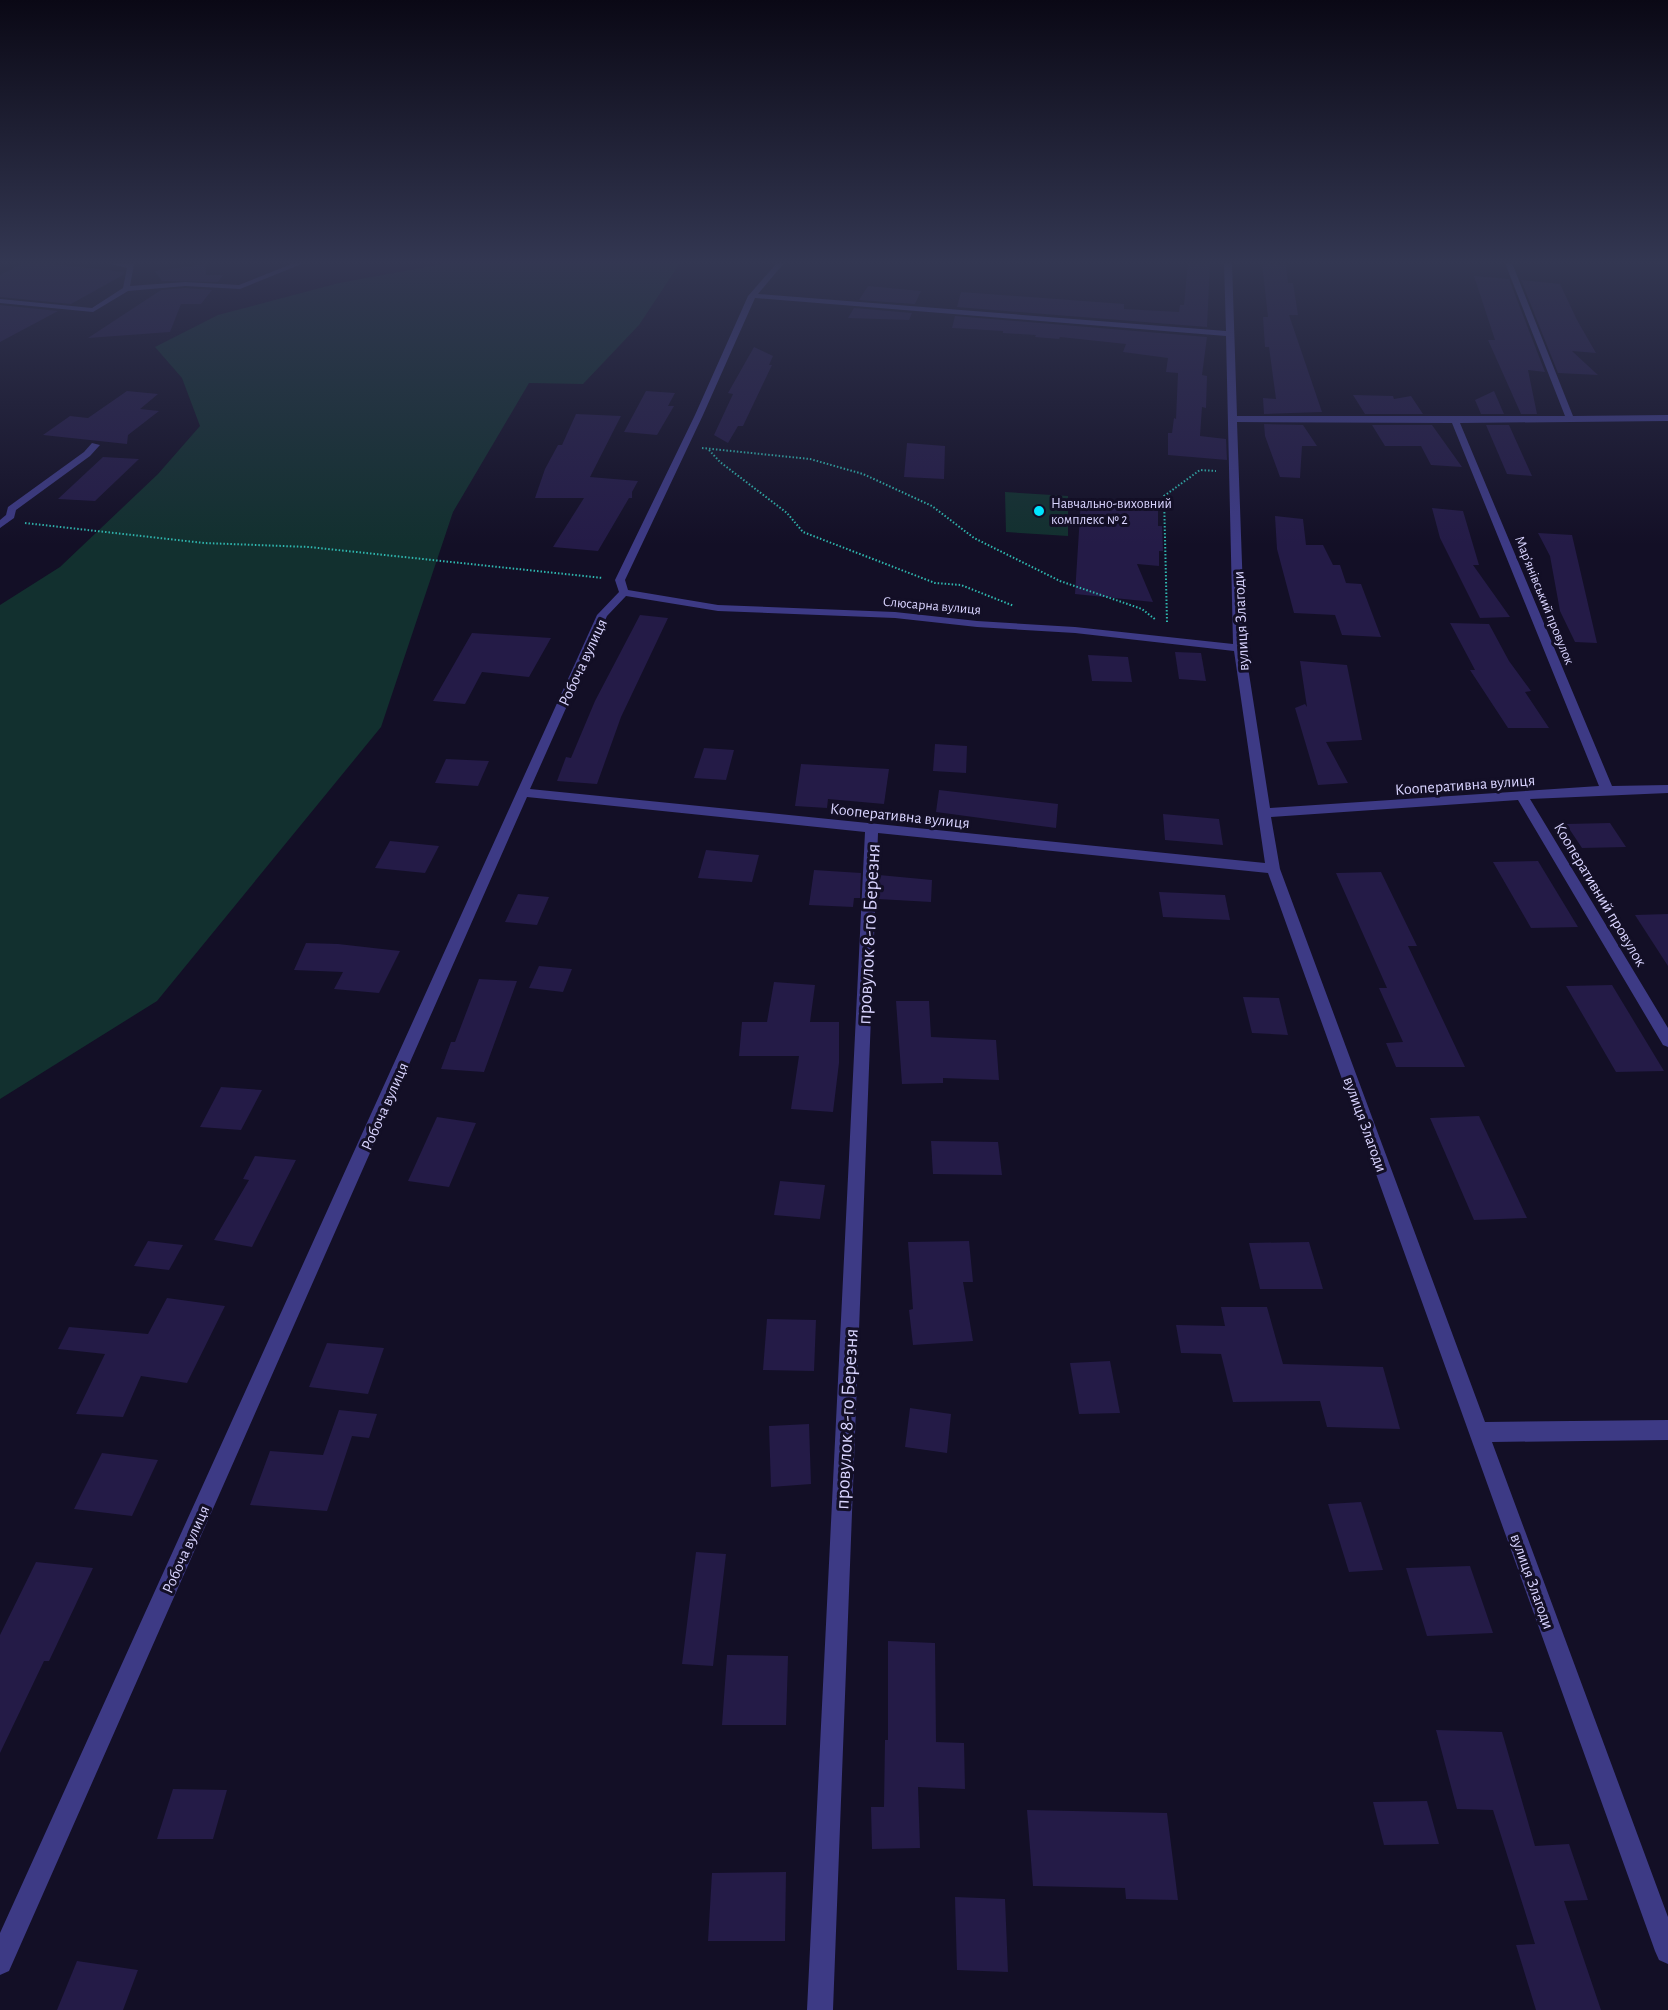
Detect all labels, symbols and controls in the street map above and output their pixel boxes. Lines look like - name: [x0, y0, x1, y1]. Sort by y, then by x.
- place label: Навчально-виховний комплекс № 2: [1051, 497, 1172, 527]
- marker: Навчально-виховний комплекс № 2: [1032, 504, 1046, 518]
- street label: Мар’янівський провулок: [1512, 534, 1577, 667]
- street label: вулиця Злагоди: [1230, 570, 1253, 671]
- street label: Слюсарна вулиця: [882, 595, 982, 617]
- street label: Робоча вулиця: [556, 616, 611, 709]
- street label: Кооперативна вулиця: [1394, 772, 1536, 799]
- street label: Кооперативна вулиця: [829, 801, 971, 832]
- street label: Кооперативний провулок: [1550, 820, 1650, 970]
- street label: провулок 8-го Березня: [854, 843, 884, 1025]
- street label: Робоча вулиця: [358, 1060, 412, 1153]
- street label: вулиця Злагоди: [1339, 1075, 1390, 1174]
- street label: провулок 8-го Березня: [832, 1328, 862, 1510]
- street label: Робоча вулиця: [159, 1503, 213, 1596]
- street label: вулиця Злагоди: [1506, 1532, 1557, 1631]

